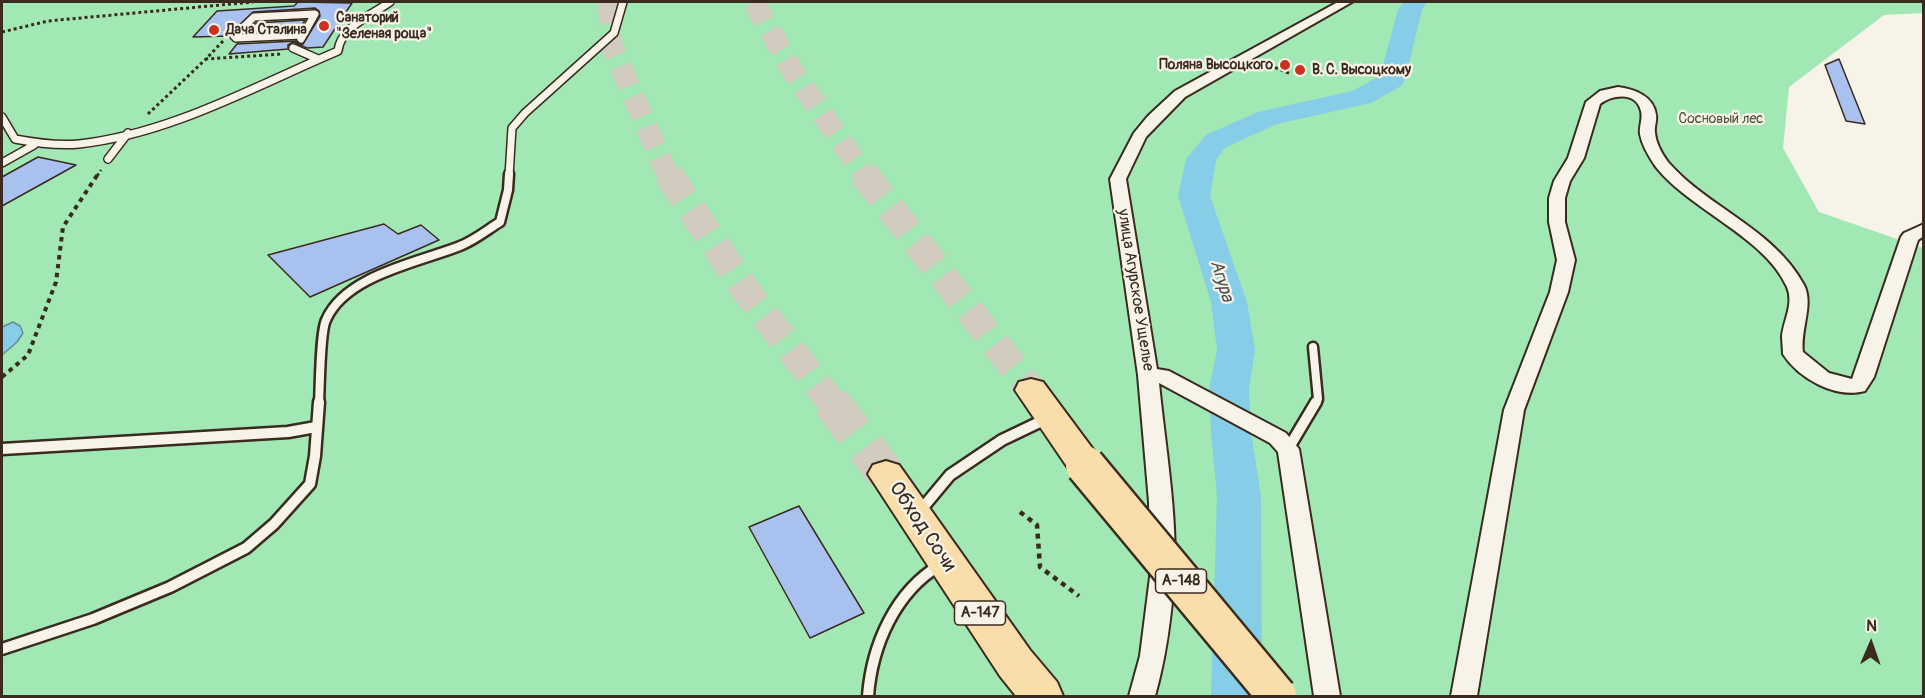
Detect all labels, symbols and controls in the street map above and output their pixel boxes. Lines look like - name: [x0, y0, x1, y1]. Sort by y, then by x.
- place label: Санаторий "Зеленая роща": [336, 10, 432, 42]
- marker: Санаторий "Зеленая роща": [317, 19, 331, 33]
- place label: Дача Сталина: [226, 22, 307, 38]
- marker: Дача Сталина: [207, 23, 221, 37]
- place label: Поляна Высоцкого: [1159, 57, 1273, 73]
- marker: Поляна Высоцкого: [1278, 58, 1292, 72]
- place label: В. С. Высоцкому: [1312, 62, 1411, 78]
- marker: В. С. Высоцкому: [1293, 63, 1307, 77]
- park label: Сосновый лес: [1679, 111, 1763, 127]
- street label: улица Агурское Ущелье: [1113, 208, 1157, 372]
- water label: Агура: [1204, 258, 1238, 304]
- street label: Обход Сочи: [883, 477, 961, 577]
- road number: А-148: [1156, 569, 1206, 593]
- road number: А-147: [954, 601, 1006, 625]
- north arrow: [1841, 614, 1901, 674]
- text: N: [1866, 616, 1877, 636]

